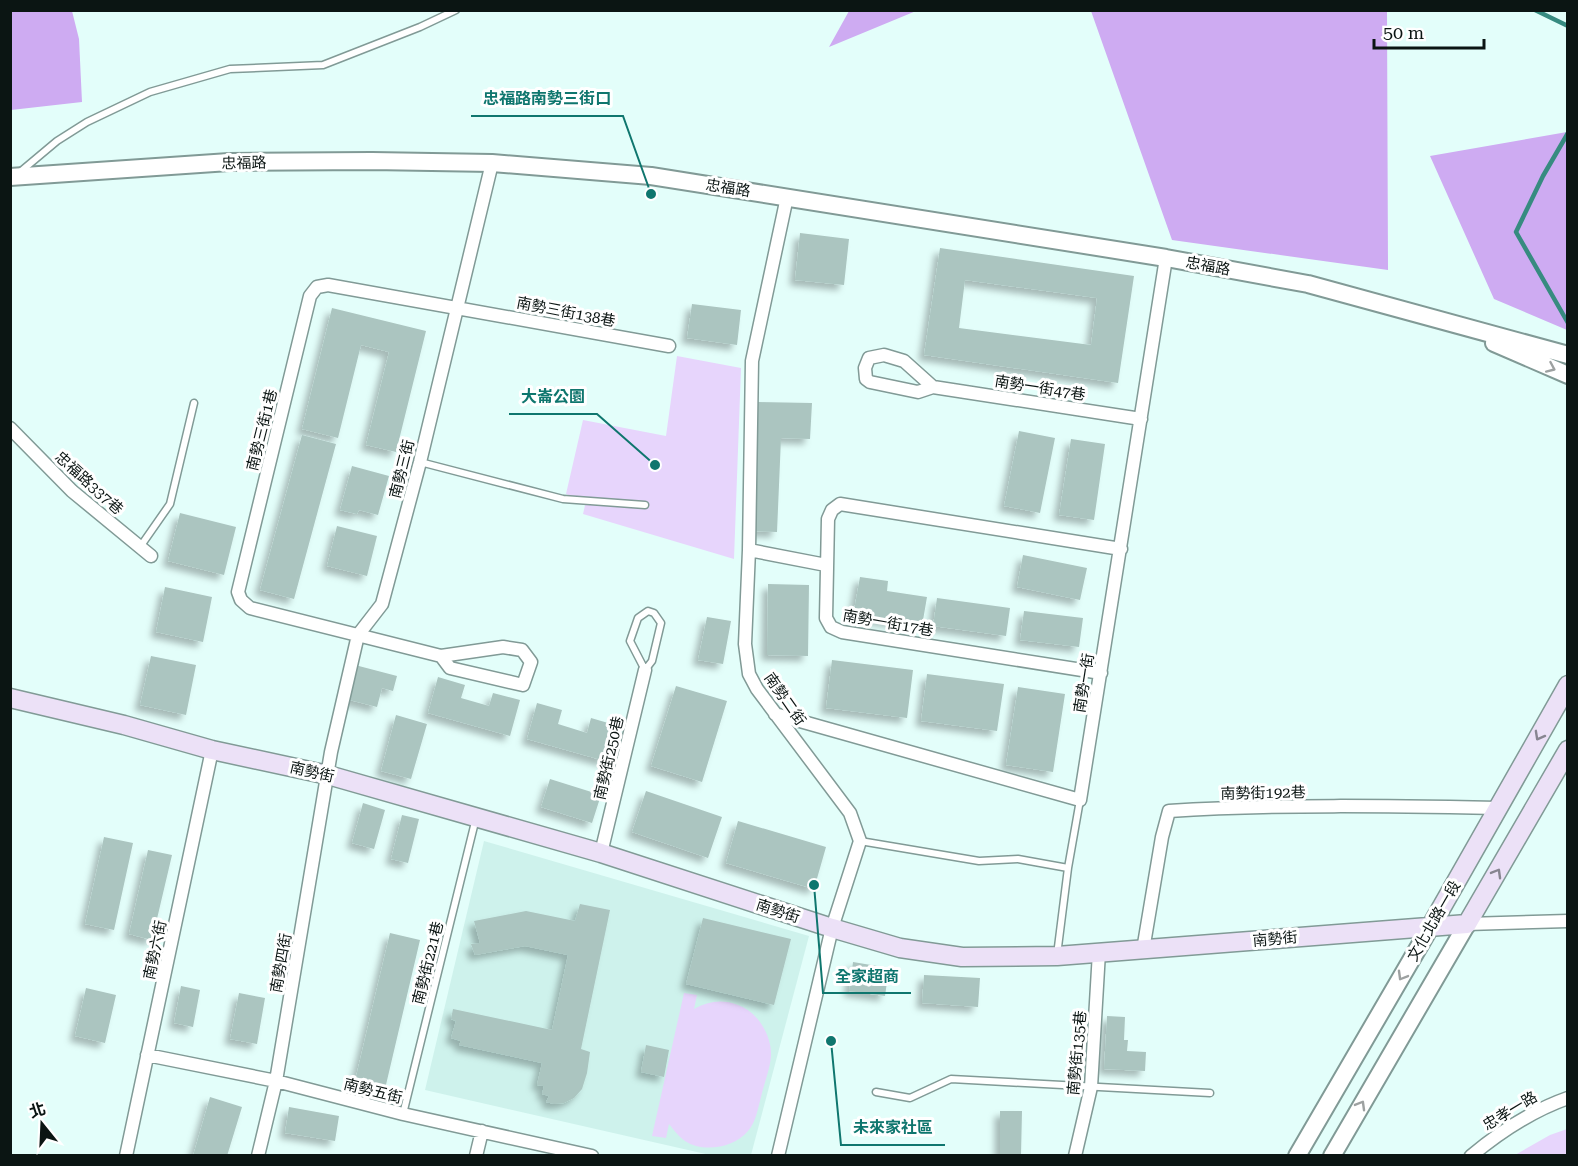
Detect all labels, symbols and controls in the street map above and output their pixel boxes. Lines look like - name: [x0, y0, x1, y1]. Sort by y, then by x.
- scale bar: [1374, 12, 1484, 50]
- text: 50 m: [1383, 22, 1424, 43]
- callout: 忠福路南勢三街口: [471, 82, 623, 116]
- text: 忠福路南勢三街口: [483, 89, 611, 108]
- street label: 忠福路: [221, 154, 267, 172]
- street label: 忠福路: [704, 176, 752, 200]
- street label: 忠福路: [1184, 253, 1232, 279]
- street label: 南勢三街138巷: [515, 294, 617, 330]
- one-way arrow: [1545, 361, 1556, 373]
- street label: 南勢一街47巷: [993, 372, 1087, 404]
- callout: 大崙公園: [509, 380, 597, 414]
- street label: 南勢三街1巷: [243, 387, 281, 473]
- text: 大崙公園: [521, 387, 585, 406]
- street label: 南勢三街: [386, 438, 418, 500]
- street label: 忠福路337巷: [51, 448, 127, 518]
- street label: 南勢一街17巷: [841, 606, 935, 640]
- street label: 南勢一街: [1070, 652, 1098, 714]
- street label: 南勢二街: [760, 669, 810, 729]
- street label: 南勢街250巷: [591, 714, 627, 802]
- one-way arrow: [1535, 730, 1546, 740]
- street label: 南勢街: [288, 758, 336, 786]
- street label: 南勢街192巷: [1220, 783, 1306, 803]
- one-way arrow: [1489, 869, 1501, 879]
- street label: 文化北路一段: [1404, 878, 1464, 964]
- street label: 南勢街: [754, 895, 802, 927]
- street label: 南勢六街: [140, 919, 170, 981]
- street label: 南勢街221巷: [409, 919, 447, 1007]
- street label: 南勢街: [1252, 928, 1298, 950]
- street label: 南勢四街: [267, 932, 295, 994]
- callout: 全家超商: [823, 959, 911, 993]
- text: 全家超商: [835, 967, 899, 986]
- one-way arrow: [1398, 970, 1409, 980]
- street label: 南勢街135巷: [1064, 1010, 1090, 1096]
- street label: 南勢五街: [342, 1075, 404, 1107]
- street label: 忠孝一路: [1480, 1088, 1540, 1134]
- north arrow: [12, 1094, 72, 1154]
- text: 北: [27, 1099, 48, 1122]
- one-way arrow: [1354, 1101, 1366, 1111]
- callout: 未來家社區: [841, 1111, 945, 1145]
- text: 未來家社區: [853, 1118, 933, 1137]

